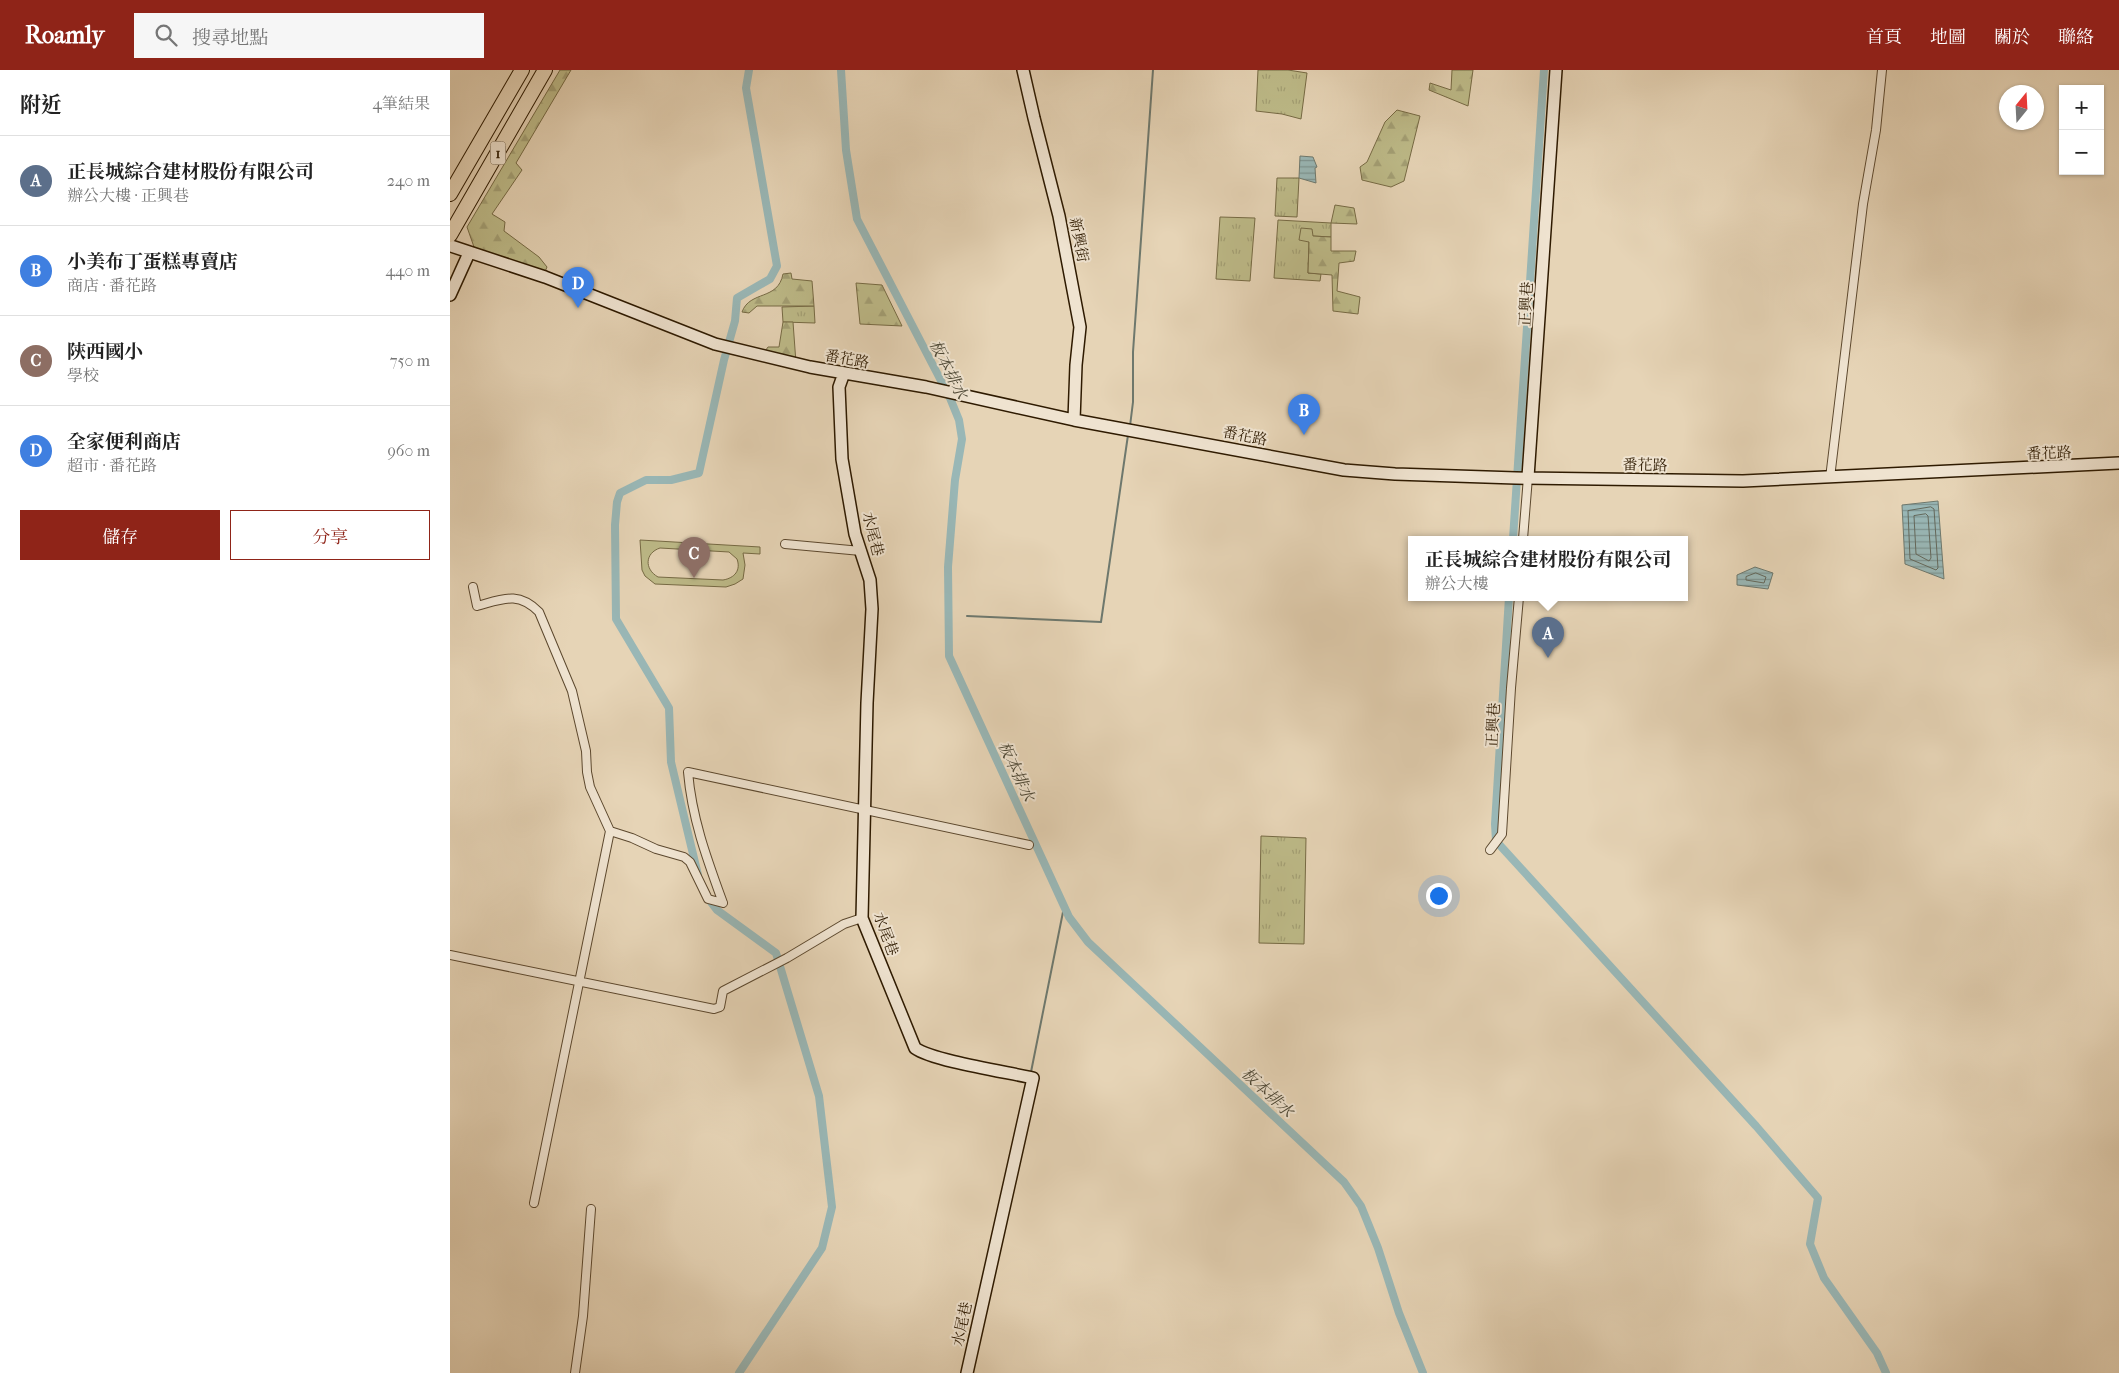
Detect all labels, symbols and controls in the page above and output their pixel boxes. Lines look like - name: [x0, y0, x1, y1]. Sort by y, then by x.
- search box: [134, 13, 484, 58]
- text: Roamly: [25, 21, 104, 49]
- icon: search: [152, 21, 180, 49]
- text: 搜尋地點: [192, 27, 268, 49]
- text: 首頁: [1866, 27, 1902, 48]
- text: 地圖: [1930, 27, 1966, 48]
- text: 關於: [1994, 27, 2030, 48]
- text: 聯絡: [2058, 27, 2094, 48]
- north arrow: [1999, 85, 2044, 130]
- map controls: [2059, 85, 2104, 175]
- button: +: [2059, 85, 2104, 130]
- text: 附近: [20, 93, 62, 117]
- text: 4筆結果: [373, 94, 430, 113]
- button: −: [2059, 130, 2104, 175]
- road number: 1: [490, 142, 506, 165]
- text: 正長城綜合建材股份有限公司: [67, 161, 314, 183]
- text: A: [31, 171, 41, 190]
- text: 240 m: [387, 171, 430, 190]
- text: 辦公大樓 · 正興巷: [67, 186, 189, 205]
- street label: 新興街: [1066, 216, 1092, 264]
- text: 小美布丁蛋糕專賣店: [67, 251, 238, 273]
- text: B: [31, 261, 41, 280]
- text: 440 m: [385, 261, 430, 280]
- pin: D: [562, 267, 594, 308]
- text: 商店 · 番花路: [67, 276, 157, 295]
- street label: 正興巷: [1516, 281, 1536, 327]
- water label: 板本排水: [926, 336, 972, 404]
- text: 陝西國小: [67, 341, 143, 363]
- street label: 番花路: [823, 346, 871, 372]
- text: C: [31, 351, 41, 370]
- text: 750 m: [390, 351, 430, 370]
- text: 學校: [67, 366, 99, 385]
- pin: B: [1288, 394, 1320, 435]
- street label: 番花路: [1221, 423, 1269, 449]
- text: 全家便利商店: [67, 431, 181, 453]
- text: D: [30, 441, 42, 460]
- text: 960 m: [387, 441, 430, 460]
- street label: 番花路: [2026, 443, 2072, 463]
- text: 超市 · 番花路: [67, 456, 157, 475]
- street label: 番花路: [1622, 456, 1668, 474]
- button: 儲存: [20, 510, 220, 560]
- button: 分享: [230, 510, 430, 560]
- street label: 水尾巷: [859, 510, 887, 558]
- popup: [1408, 536, 1688, 601]
- pin: C: [678, 537, 710, 578]
- text: 正長城綜合建材股份有限公司: [1424, 549, 1672, 571]
- text: 辦公大樓: [1424, 574, 1489, 593]
- pin: A: [1532, 617, 1564, 658]
- street label: 正興巷: [1483, 702, 1503, 748]
- water label: 板本排水: [994, 738, 1040, 806]
- your location: [1426, 883, 1452, 909]
- street label: 水尾巷: [870, 910, 902, 958]
- water label: 板本排水: [1238, 1064, 1299, 1122]
- street label: 水尾巷: [949, 1300, 975, 1348]

